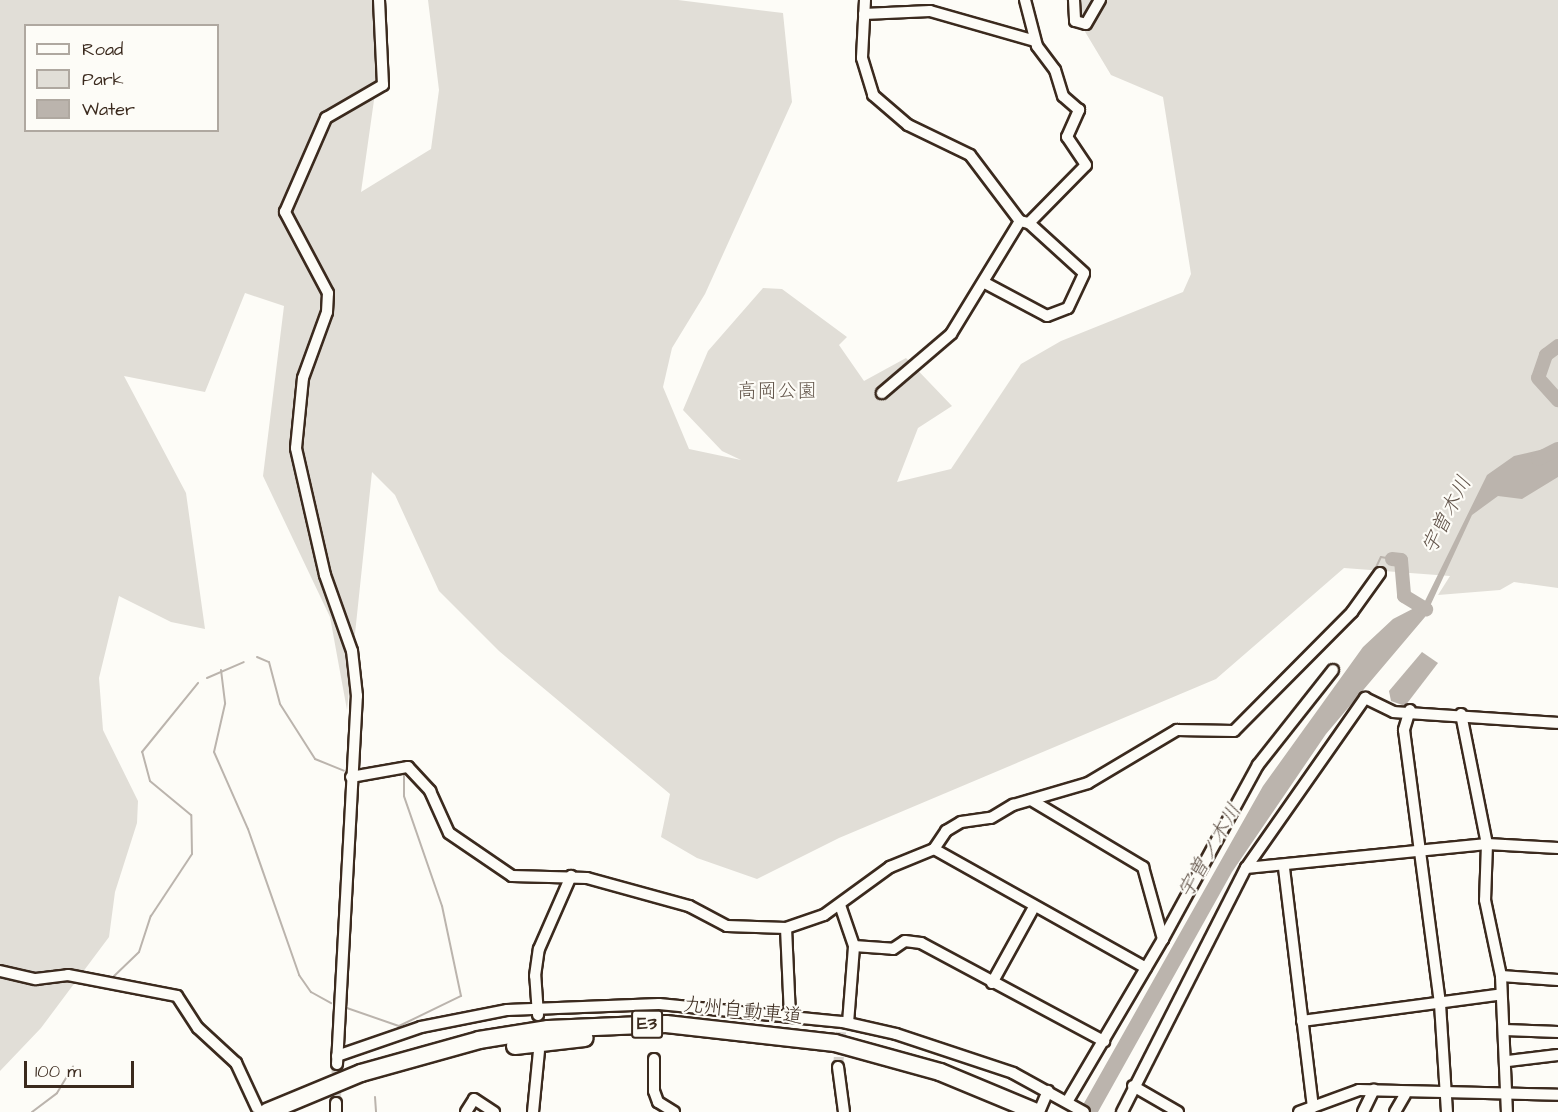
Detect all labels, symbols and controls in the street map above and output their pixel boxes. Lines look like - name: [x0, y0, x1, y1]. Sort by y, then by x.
- legend: [24, 24, 219, 132]
- text: Road: [82, 37, 123, 62]
- text: Park: [82, 67, 124, 92]
- text: Water: [82, 97, 135, 122]
- park label: 高岡公園: [737, 379, 817, 403]
- water label: 宇曽木川: [1417, 472, 1477, 558]
- water label: 宇曽ノ木川: [1173, 799, 1247, 903]
- street label: 九州自動車道: [682, 993, 804, 1029]
- road number: E3: [630, 1009, 664, 1039]
- scale bar: [27, 1049, 136, 1087]
- text: 100 m: [35, 1059, 81, 1084]

